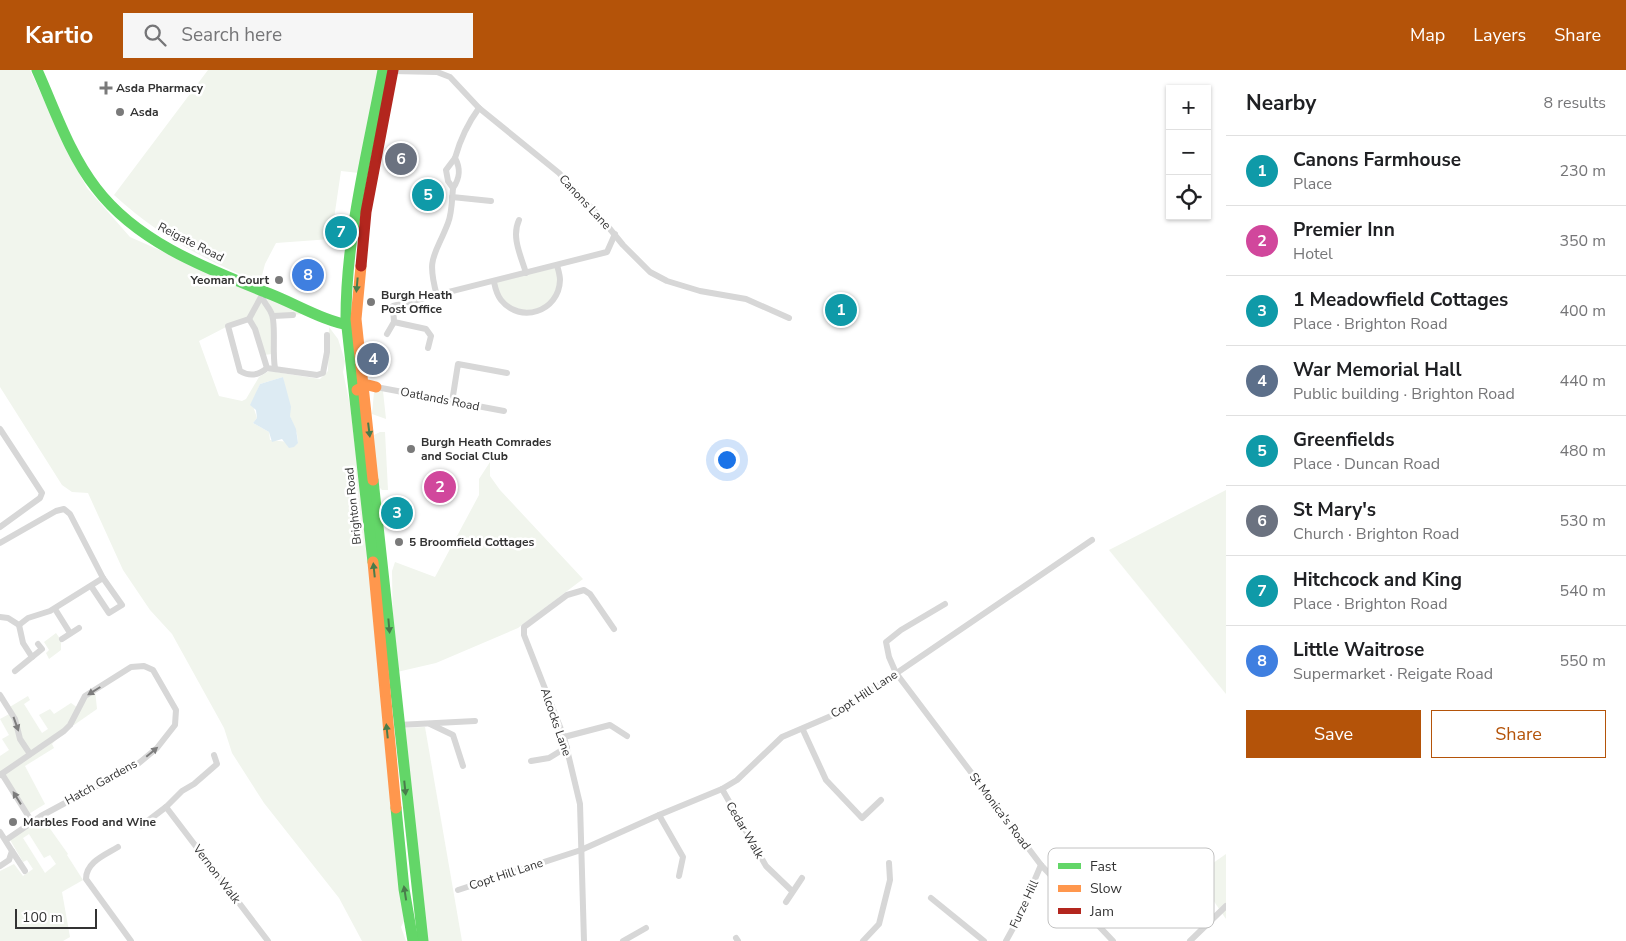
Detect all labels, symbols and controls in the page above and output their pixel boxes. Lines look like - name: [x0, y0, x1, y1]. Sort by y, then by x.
- search box: [123, 13, 473, 58]
- text: Kartio: [25, 19, 93, 51]
- icon: search: [141, 21, 169, 49]
- text: Search here: [181, 22, 282, 48]
- text: Map: [1410, 23, 1445, 47]
- text: Layers: [1473, 23, 1526, 47]
- text: Share: [1554, 23, 1601, 47]
- place label: Asda Pharmacy: [116, 80, 204, 96]
- marker: Asda Pharmacy: [100, 82, 112, 94]
- map controls: [1166, 85, 1211, 220]
- button: +: [1166, 85, 1211, 130]
- text: Nearby: [1246, 89, 1316, 117]
- text: 8 results: [1544, 92, 1606, 114]
- place label: Asda: [130, 104, 158, 120]
- marker: Asda: [114, 106, 126, 118]
- button: −: [1166, 130, 1211, 175]
- pin: 6: [385, 140, 417, 178]
- text: Canons Farmhouse: [1293, 147, 1461, 173]
- text: 1: [1257, 160, 1267, 182]
- text: 230 m: [1559, 160, 1606, 182]
- street label: Canons Lane: [555, 171, 615, 233]
- text: Place: [1293, 173, 1332, 195]
- button: locate: [1166, 175, 1211, 220]
- pin: 5: [412, 176, 444, 214]
- pin: 7: [325, 213, 357, 251]
- text: Premier Inn: [1293, 217, 1395, 243]
- street label: Reigate Road: [155, 219, 227, 265]
- text: 2: [1257, 230, 1267, 252]
- text: 350 m: [1559, 230, 1606, 252]
- text: Hotel: [1293, 243, 1333, 265]
- pin: 8: [292, 256, 324, 294]
- place label: Yeoman Court: [190, 272, 269, 288]
- marker: Yeoman Court: [273, 274, 285, 286]
- one-way arrow: [353, 277, 361, 293]
- place label: Burgh Heath Post Office: [381, 287, 452, 317]
- text: 1 Meadowfield Cottages: [1293, 287, 1508, 313]
- pin: 1: [825, 291, 857, 329]
- marker: Burgh Heath Post Office: [365, 296, 377, 308]
- text: 3: [1257, 300, 1267, 322]
- text: 400 m: [1559, 300, 1606, 322]
- text: Place · Brighton Road: [1293, 313, 1448, 335]
- pin: 4: [357, 340, 389, 378]
- text: War Memorial Hall: [1293, 357, 1461, 383]
- text: 4: [1257, 370, 1267, 392]
- text: 440 m: [1559, 370, 1606, 392]
- street label: Oatlands Road: [399, 383, 481, 415]
- text: Public building · Brighton Road: [1293, 383, 1515, 405]
- one-way arrow: [365, 422, 373, 438]
- text: Greenfields: [1293, 427, 1395, 453]
- place label: Burgh Heath Comrades and Social Club: [421, 434, 552, 464]
- text: 5: [1257, 440, 1267, 462]
- text: 480 m: [1559, 440, 1606, 462]
- marker: Burgh Heath Comrades and Social Club: [405, 443, 417, 455]
- your location: [714, 447, 740, 473]
- text: Place · Duncan Road: [1293, 453, 1440, 475]
- street label: Brighton Road: [341, 467, 365, 545]
- pin: 2: [424, 468, 456, 506]
- pin: 3: [381, 494, 413, 532]
- text: St Mary's: [1293, 497, 1376, 523]
- text: 6: [1257, 510, 1267, 532]
- text: 530 m: [1559, 510, 1606, 532]
- text: Church · Brighton Road: [1293, 523, 1459, 545]
- place label: 5 Broomfield Cottages: [409, 534, 534, 550]
- marker: 5 Broomfield Cottages: [393, 536, 405, 548]
- one-way arrow: [370, 561, 378, 577]
- text: Hitchcock and King: [1293, 567, 1462, 593]
- text: 7: [1257, 580, 1267, 602]
- text: 540 m: [1559, 580, 1606, 602]
- text: Place · Brighton Road: [1293, 593, 1448, 615]
- one-way arrow: [385, 618, 393, 634]
- text: Little Waitrose: [1293, 637, 1424, 663]
- text: 8: [1257, 650, 1267, 672]
- text: 550 m: [1559, 650, 1606, 672]
- text: Supermarket · Reigate Road: [1293, 663, 1493, 685]
- street label: Copt Hill Lane: [827, 666, 901, 722]
- one-way arrow: [88, 686, 101, 695]
- street label: Alcocks Lane: [537, 686, 575, 758]
- button: Save: [1246, 710, 1421, 758]
- button: Share: [1431, 710, 1606, 758]
- one-way arrow: [12, 717, 20, 732]
- one-way arrow: [383, 723, 391, 739]
- one-way arrow: [146, 746, 159, 757]
- street label: Hatch Gardens: [62, 755, 140, 808]
- street label: St Monica's Road: [966, 769, 1034, 853]
- one-way arrow: [401, 780, 409, 796]
- one-way arrow: [12, 791, 22, 804]
- street label: Cedar Walk: [722, 799, 768, 862]
- place label: Marbles Food and Wine: [23, 814, 157, 830]
- marker: Marbles Food and Wine: [7, 816, 19, 828]
- street label: Vernon Walk: [189, 840, 245, 908]
- legend: [1048, 848, 1214, 928]
- street label: Copt Hill Lane: [467, 855, 545, 893]
- text: Fast: [1090, 857, 1116, 876]
- street label: Furze Hill: [1006, 877, 1042, 931]
- text: Slow: [1090, 879, 1122, 898]
- one-way arrow: [401, 885, 409, 901]
- text: Jam: [1089, 902, 1114, 921]
- scale bar: [15, 906, 98, 929]
- text: 100 m: [22, 908, 63, 927]

